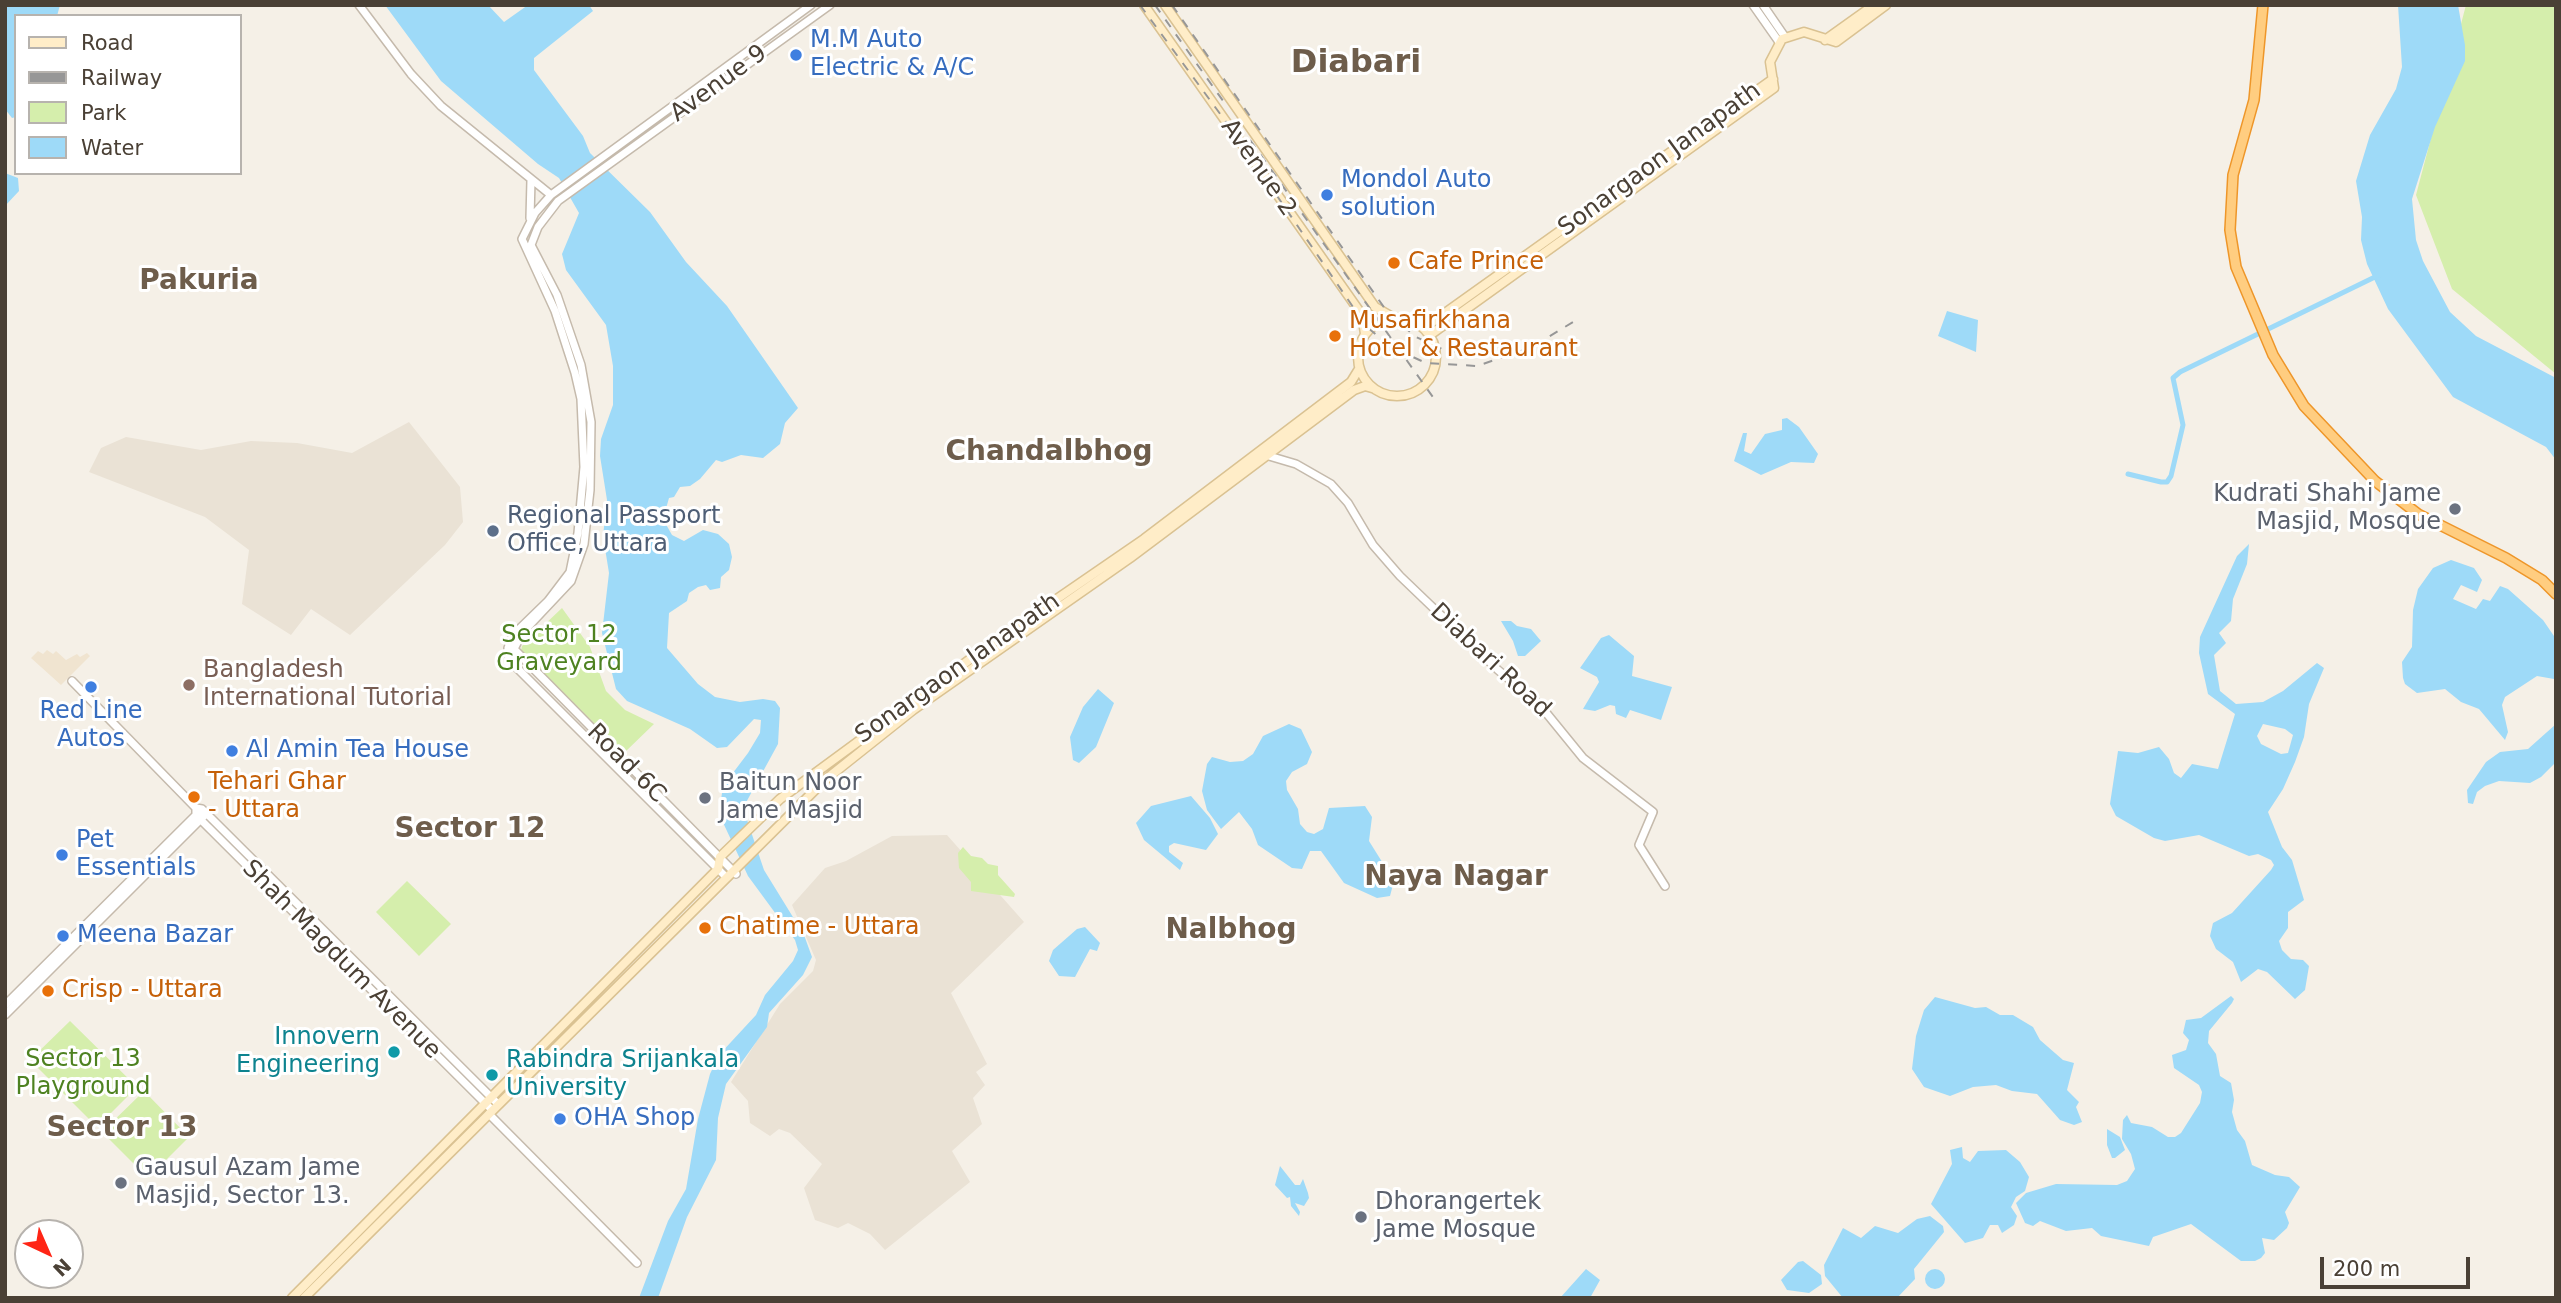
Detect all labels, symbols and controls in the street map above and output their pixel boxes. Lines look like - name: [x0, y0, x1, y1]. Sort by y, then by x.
- legend: [14, 14, 242, 175]
- place label: M.M Auto Electric & A/C: [810, 27, 974, 83]
- text: Road: [81, 31, 134, 55]
- street label: Avenue 9: [665, 39, 773, 129]
- district label: Diabari: [1291, 45, 1421, 83]
- marker: M.M Auto Electric & A/C: [788, 47, 804, 63]
- text: Railway: [81, 66, 162, 90]
- street label: Sonargaon Janapath: [1553, 77, 1767, 243]
- text: Park: [81, 101, 126, 125]
- street label: Avenue 2: [1214, 114, 1302, 222]
- text: Water: [81, 136, 143, 160]
- place label: Mondol Auto solution: [1341, 167, 1492, 223]
- marker: Mondol Auto solution: [1319, 187, 1335, 203]
- place label: Cafe Prince: [1408, 249, 1544, 277]
- marker: Cafe Prince: [1386, 255, 1402, 271]
- district label: Pakuria: [139, 265, 259, 299]
- place label: Musafirkhana Hotel & Restaurant: [1349, 308, 1578, 364]
- marker: Musafirkhana Hotel & Restaurant: [1327, 328, 1343, 344]
- district label: Chandalbhog: [945, 436, 1153, 470]
- place label: Kudrati Shahi Jame Masjid, Mosque: [2213, 481, 2441, 537]
- marker: Kudrati Shahi Jame Masjid, Mosque: [2447, 501, 2463, 517]
- place label: Regional Passport Office, Uttara: [507, 503, 720, 559]
- marker: Regional Passport Office, Uttara: [485, 523, 501, 539]
- street label: Sonargaon Janapath: [850, 588, 1066, 750]
- street label: Diabari Road: [1424, 598, 1556, 724]
- park label: Sector 12 Graveyard: [496, 622, 622, 678]
- place label: Bangladesh International Tutorial: [203, 657, 452, 713]
- marker: Bangladesh International Tutorial: [181, 677, 197, 693]
- marker: Red Line Autos: [83, 679, 99, 695]
- place label: Red Line Autos: [39, 698, 143, 754]
- street label: Road 6C: [581, 719, 671, 809]
- place label: Al Amin Tea House: [246, 737, 469, 765]
- marker: Al Amin Tea House: [224, 743, 240, 759]
- place label: Tehari Ghar - Uttara: [208, 769, 346, 825]
- place label: Baitun Noor Jame Masjid: [719, 770, 863, 826]
- marker: Tehari Ghar - Uttara: [186, 789, 202, 805]
- marker: Baitun Noor Jame Masjid: [697, 790, 713, 806]
- district label: Sector 12: [395, 813, 545, 847]
- place label: Pet Essentials: [76, 827, 196, 883]
- marker: Pet Essentials: [54, 847, 70, 863]
- street label: Shah Magdum Avenue: [236, 855, 446, 1065]
- district label: Naya Nagar: [1364, 861, 1548, 895]
- place label: Chatime - Uttara: [719, 914, 919, 942]
- district label: Nalbhog: [1165, 914, 1297, 948]
- marker: Chatime - Uttara: [697, 920, 713, 936]
- place label: Meena Bazar: [77, 922, 233, 950]
- marker: Meena Bazar: [55, 928, 71, 944]
- place label: Crisp - Uttara: [62, 977, 223, 1005]
- marker: Crisp - Uttara: [40, 983, 56, 999]
- place label: Innovern Engineering: [236, 1024, 380, 1080]
- marker: Innovern Engineering: [386, 1044, 402, 1060]
- park label: Sector 13 Playground: [16, 1046, 150, 1102]
- place label: Rabindra Srijankala University: [506, 1047, 739, 1103]
- marker: Rabindra Srijankala University: [484, 1067, 500, 1083]
- place label: OHA Shop: [574, 1105, 695, 1133]
- marker: OHA Shop: [552, 1111, 568, 1127]
- district label: Sector 13: [47, 1112, 197, 1146]
- place label: Gausul Azam Jame Masjid, Sector 13.: [135, 1155, 360, 1211]
- marker: Gausul Azam Jame Masjid, Sector 13.: [113, 1175, 129, 1191]
- place label: Dhorangertek Jame Mosque: [1375, 1189, 1541, 1245]
- marker: Dhorangertek Jame Mosque: [1353, 1209, 1369, 1225]
- north arrow: [14, 1219, 84, 1289]
- scale bar: [2323, 1244, 2474, 1288]
- text: N: [49, 1254, 76, 1281]
- text: 200 m: [2333, 1257, 2400, 1281]

